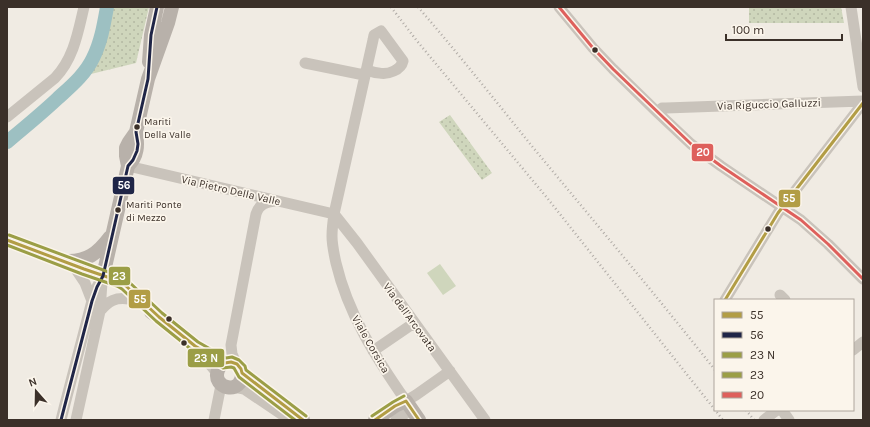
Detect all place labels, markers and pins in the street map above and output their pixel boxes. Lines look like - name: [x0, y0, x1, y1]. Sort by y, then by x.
- unlabelled marker: [590, 45, 600, 55]
- place label: Mariti Della Valle: [144, 116, 191, 141]
- marker: Mariti Della Valle: [132, 122, 142, 132]
- place label: Mariti Ponte di Mezzo: [126, 199, 182, 224]
- marker: Mariti Ponte di Mezzo: [113, 205, 123, 215]
- unlabelled marker: [763, 224, 773, 234]
- unlabelled marker: [164, 314, 174, 324]
- unlabelled marker: [179, 338, 189, 348]

